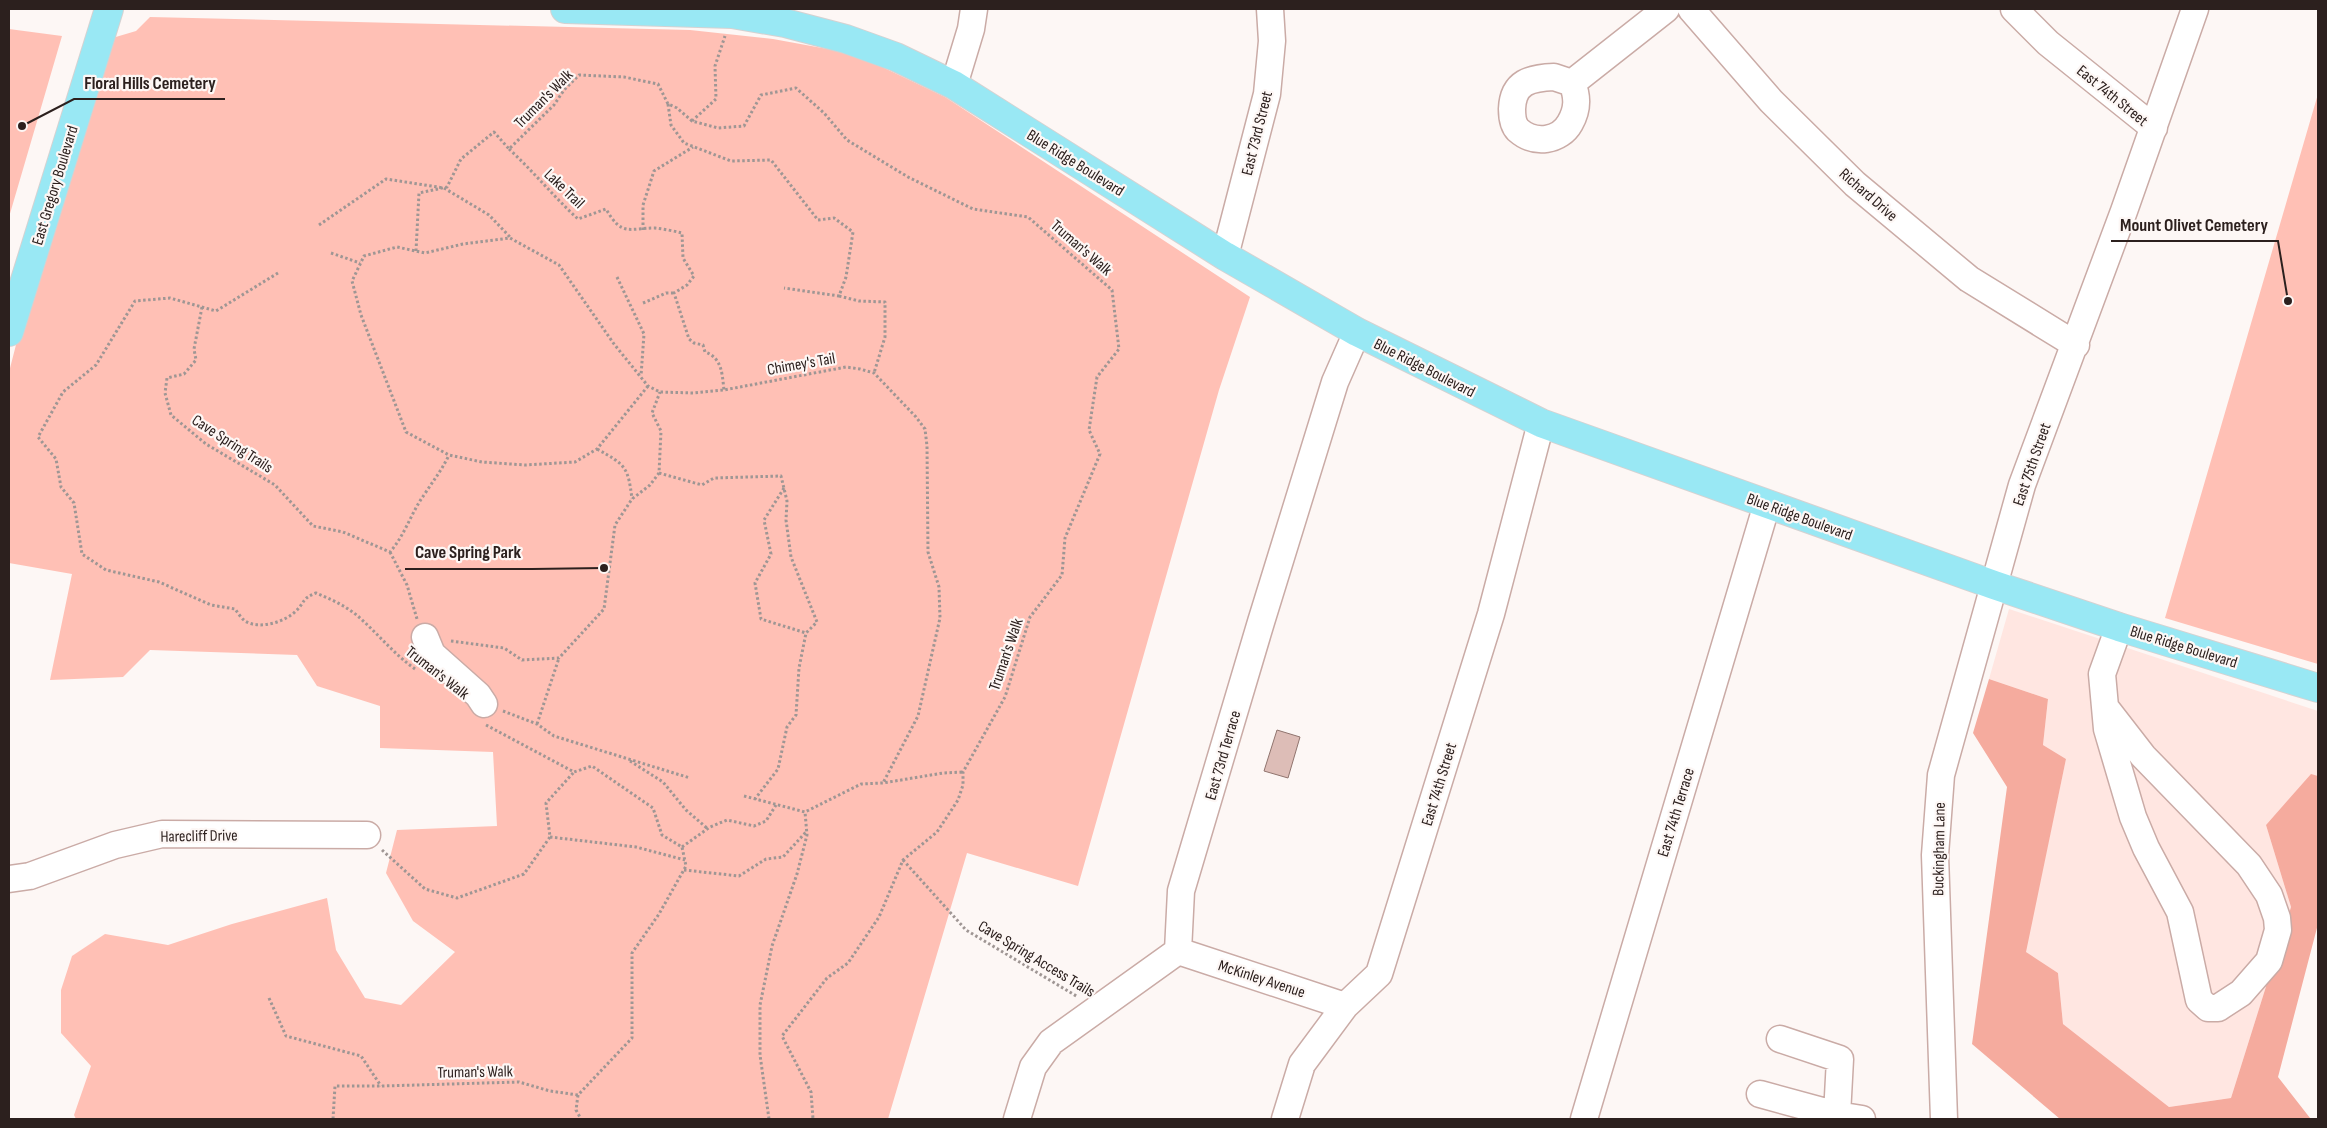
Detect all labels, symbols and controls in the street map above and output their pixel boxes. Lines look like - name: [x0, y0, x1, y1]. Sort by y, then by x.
- street label: East 74th Street: [2073, 62, 2152, 131]
- callout: Floral Hills Cemetery: [74, 66, 225, 99]
- street label: Truman's Walk: [511, 66, 577, 132]
- text: Floral Hills Cemetery: [84, 73, 216, 94]
- street label: East 73rd Street: [1238, 89, 1277, 177]
- street label: East Gregory Boulevard: [28, 123, 83, 247]
- street label: Blue Ridge Boulevard: [1023, 126, 1127, 201]
- street label: Lake Trail: [540, 165, 588, 213]
- street label: Richard Drive: [1835, 165, 1901, 226]
- callout: Mount Olivet Cemetery: [2111, 208, 2278, 241]
- text: Mount Olivet Cemetery: [2120, 215, 2268, 236]
- street label: Truman's Walk: [1046, 216, 1116, 280]
- street label: Blue Ridge Boulevard: [1371, 335, 1478, 402]
- street label: Chimey's Tail: [766, 349, 837, 380]
- street label: Cave Spring Trails: [188, 411, 277, 478]
- street label: East 75th Street: [2009, 420, 2056, 508]
- street label: Blue Ridge Boulevard: [1744, 490, 1855, 545]
- callout: Cave Spring Park: [405, 536, 532, 569]
- text: Cave Spring Park: [415, 542, 521, 563]
- street label: Truman's Walk: [985, 616, 1028, 693]
- street label: Blue Ridge Boulevard: [2128, 622, 2239, 673]
- street label: Truman's Walk: [402, 643, 473, 704]
- street label: East 73rd Terrace: [1202, 709, 1245, 802]
- street label: East 74th Street: [1418, 740, 1461, 828]
- street label: East 74th Terrace: [1654, 766, 1699, 859]
- street label: Buckingham Lane: [1929, 802, 1950, 896]
- street label: Harecliff Drive: [160, 826, 238, 847]
- street label: Cave Spring Access Trails: [974, 917, 1098, 1002]
- street label: McKinley Avenue: [1216, 956, 1307, 1002]
- street label: Truman's Walk: [437, 1062, 513, 1083]

